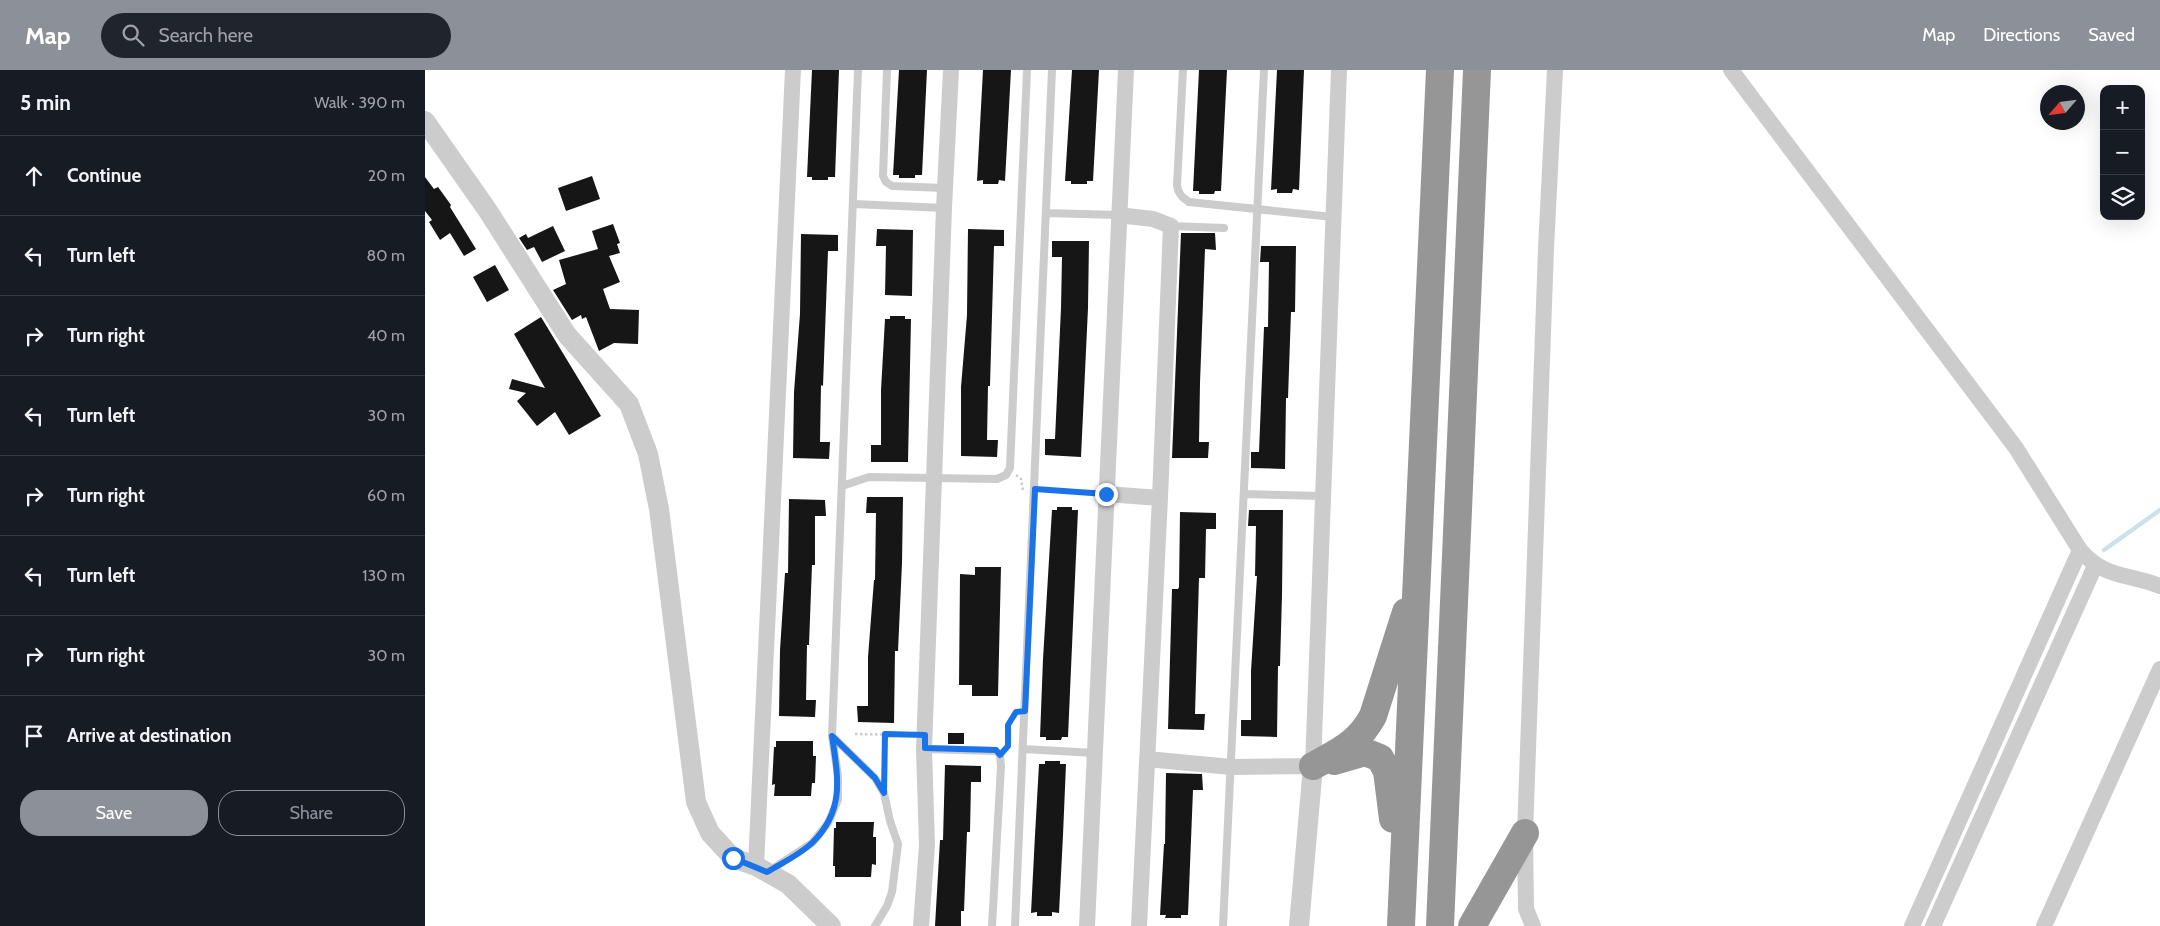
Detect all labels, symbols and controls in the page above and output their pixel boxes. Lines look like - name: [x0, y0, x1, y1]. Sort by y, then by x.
- search box: [101, 13, 451, 58]
- text: Map: [25, 21, 71, 50]
- icon: search: [119, 21, 147, 49]
- text: Search here: [159, 24, 253, 47]
- text: Map: [1922, 24, 1955, 46]
- text: Directions: [1983, 24, 2060, 46]
- text: Saved: [2088, 24, 2135, 46]
- north arrow: [2040, 85, 2085, 130]
- map controls: [2100, 85, 2145, 220]
- button: +: [2100, 85, 2145, 130]
- text: 5 min: [20, 90, 71, 115]
- text: Walk · 390 m: [314, 93, 405, 112]
- button: −: [2100, 130, 2145, 175]
- icon: ahead: [20, 162, 48, 190]
- text: Continue: [67, 164, 141, 187]
- text: 20 m: [368, 166, 405, 185]
- button: layers: [2100, 175, 2145, 220]
- icon: left: [20, 242, 48, 270]
- text: Turn left: [67, 244, 135, 267]
- text: 80 m: [367, 246, 405, 265]
- icon: right: [20, 322, 48, 350]
- text: Turn right: [67, 324, 145, 347]
- text: 40 m: [367, 326, 405, 345]
- icon: left: [20, 402, 48, 430]
- text: Turn left: [67, 404, 135, 427]
- text: 30 m: [368, 406, 405, 425]
- icon: right: [20, 482, 48, 510]
- route end: [1095, 483, 1118, 506]
- text: Turn right: [67, 484, 145, 507]
- text: 60 m: [367, 486, 405, 505]
- icon: left: [20, 562, 48, 590]
- text: Turn left: [67, 564, 135, 587]
- text: 130 m: [362, 566, 405, 585]
- icon: right: [20, 642, 48, 670]
- text: Turn right: [67, 644, 145, 667]
- text: 30 m: [368, 646, 405, 665]
- icon: arrive: [20, 722, 48, 750]
- text: Arrive at destination: [67, 724, 231, 747]
- button: Save: [20, 790, 208, 836]
- button: Share: [218, 790, 405, 836]
- route start: [722, 847, 745, 870]

